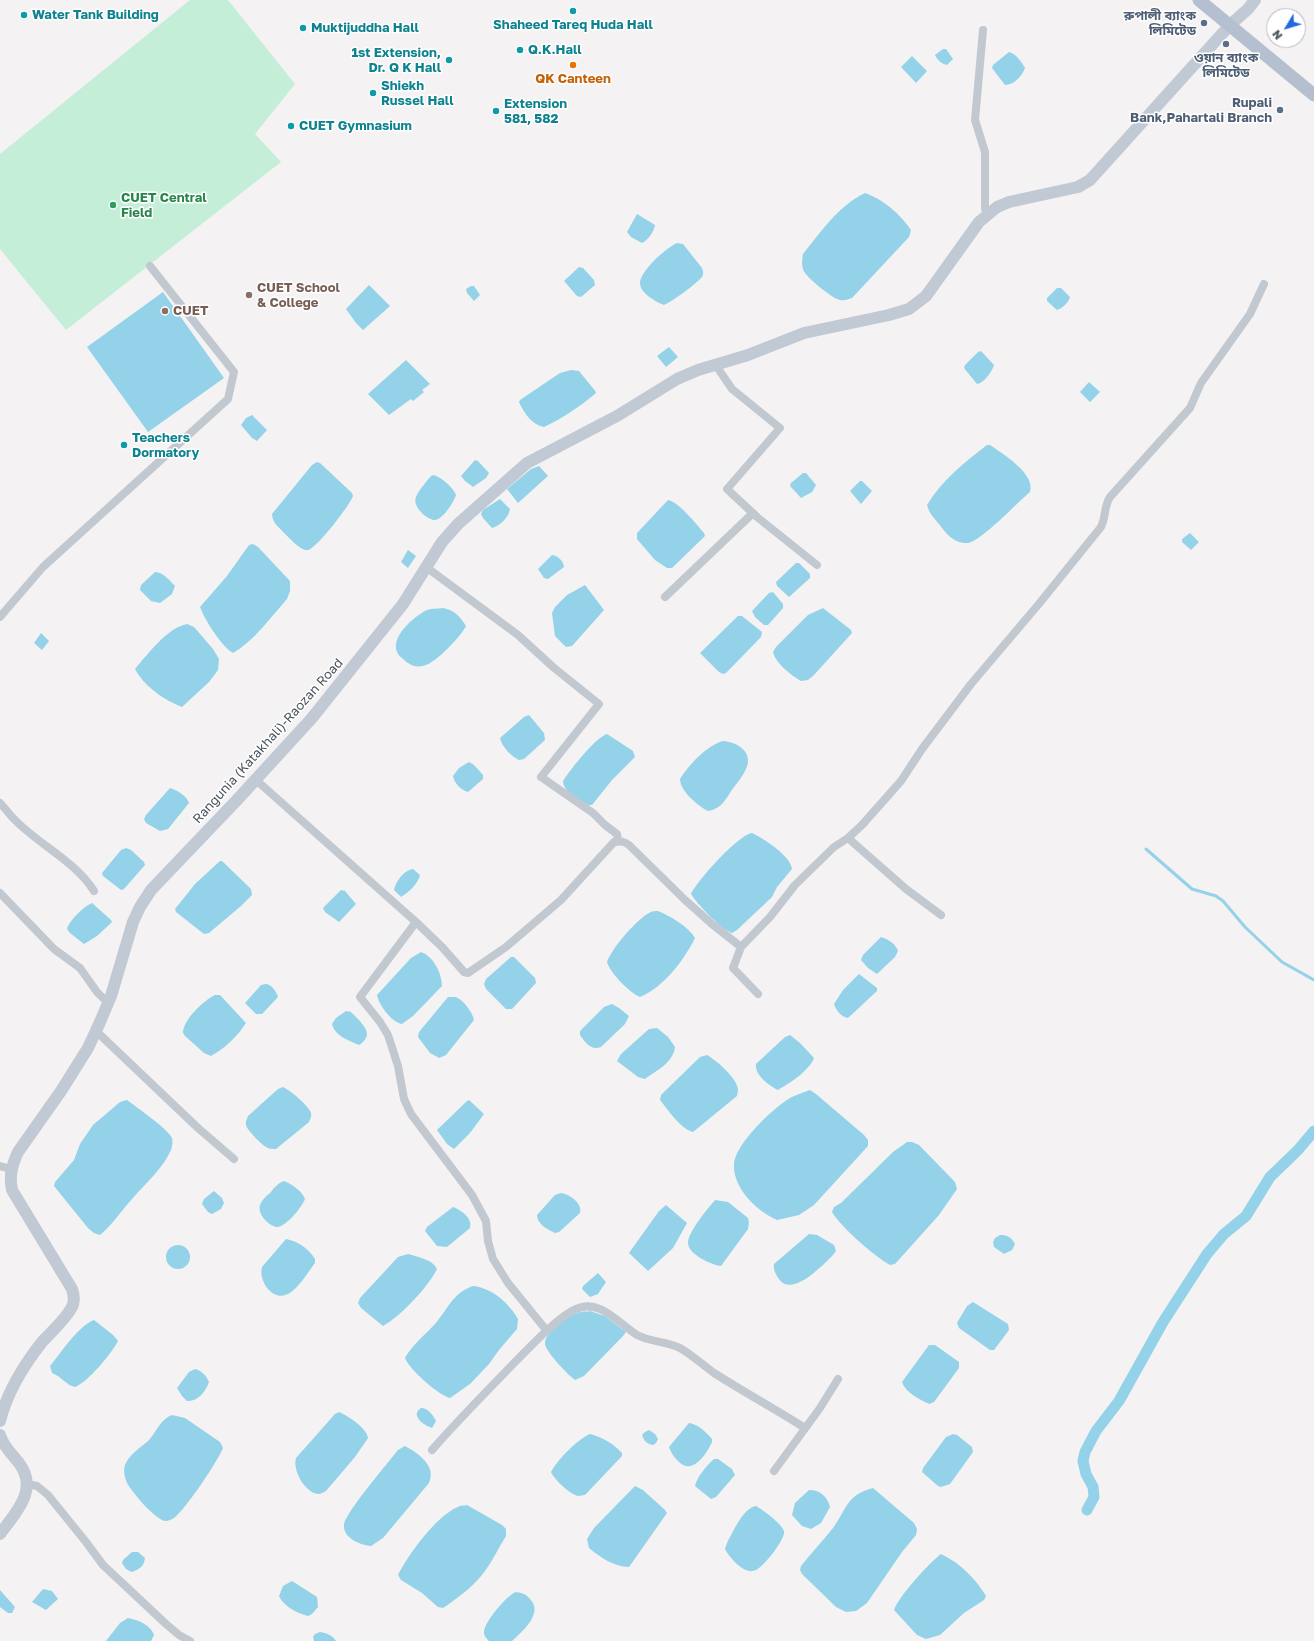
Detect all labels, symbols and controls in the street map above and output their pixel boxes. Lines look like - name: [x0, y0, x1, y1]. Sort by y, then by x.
- marker: Shaheed Tareq Huda Hall: [568, 6, 578, 16]
- place label: Water Tank Building: [32, 7, 159, 23]
- place label: রুপালী ব্যাংক লিমিটেড: [1124, 8, 1196, 39]
- north arrow: [1266, 8, 1306, 48]
- marker: Water Tank Building: [19, 10, 29, 20]
- place label: Shaheed Tareq Huda Hall: [493, 17, 653, 33]
- marker: রুপালী ব্যাংক লিমিটেড: [1199, 18, 1209, 28]
- place label: Muktijuddha Hall: [311, 20, 419, 36]
- marker: Muktijuddha Hall: [298, 23, 308, 33]
- text: N: [1269, 28, 1285, 42]
- marker: ওয়ান ব্যাংক লিমিটেড: [1221, 39, 1231, 49]
- place label: Q.K.Hall: [528, 42, 582, 58]
- place label: 1st Extension, Dr. Q K Hall: [351, 45, 441, 76]
- marker: Q.K.Hall: [515, 45, 525, 55]
- place label: ওয়ান ব্যাংক লিমিটেড: [1194, 50, 1258, 81]
- marker: 1st Extension, Dr. Q K Hall: [444, 55, 454, 65]
- marker: QK Canteen: [568, 60, 578, 70]
- place label: QK Canteen: [535, 71, 611, 87]
- place label: Shiekh Russel Hall: [381, 78, 454, 109]
- marker: Shiekh Russel Hall: [368, 88, 378, 98]
- place label: Rupali Bank,Pahartali Branch: [1130, 95, 1272, 126]
- place label: Extension 581, 582: [504, 96, 567, 127]
- marker: Rupali Bank,Pahartali Branch: [1275, 105, 1285, 115]
- marker: Extension 581, 582: [491, 106, 501, 116]
- place label: CUET Gymnasium: [299, 118, 412, 134]
- marker: CUET Gymnasium: [286, 121, 296, 131]
- place label: CUET Central Field: [121, 190, 207, 221]
- marker: CUET Central Field: [108, 200, 118, 210]
- place label: CUET School & College: [257, 280, 340, 311]
- marker: CUET School & College: [244, 290, 254, 300]
- place label: CUET: [173, 303, 209, 319]
- marker: CUET: [160, 306, 170, 316]
- place label: Teachers Dormatory: [132, 430, 199, 461]
- marker: Teachers Dormatory: [119, 440, 129, 450]
- street label: Rangunia (Katakhali)-Raozan Road: [190, 655, 346, 827]

